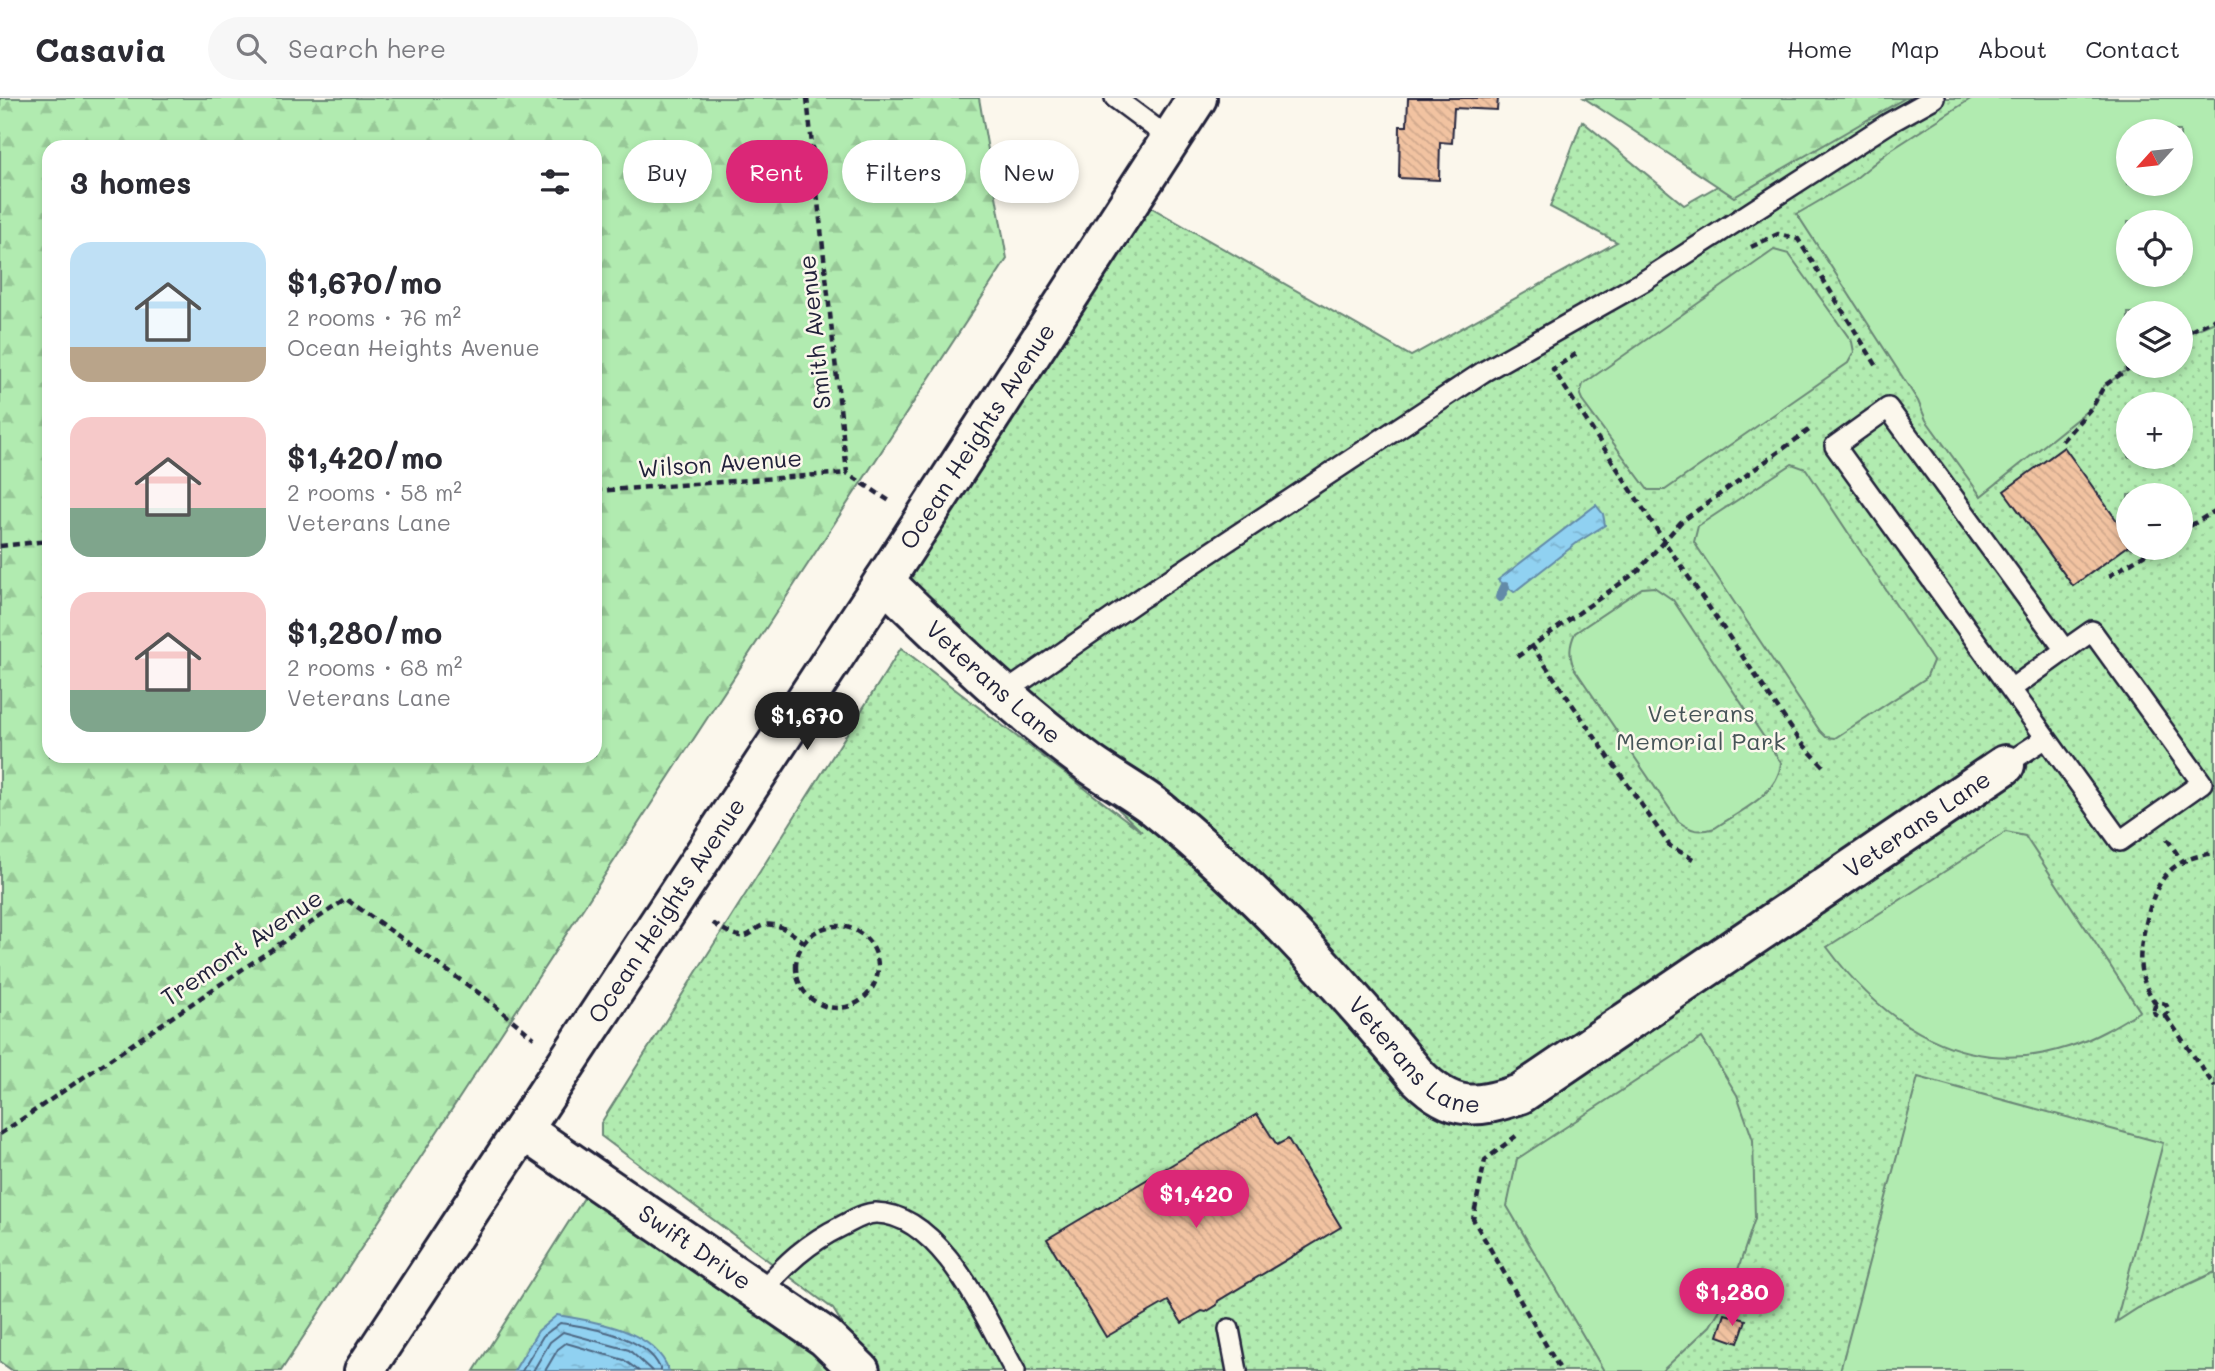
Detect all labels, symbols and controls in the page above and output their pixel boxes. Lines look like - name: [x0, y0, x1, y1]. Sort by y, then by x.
- search box: [208, 17, 698, 80]
- text: Casavia: [35, 27, 166, 70]
- icon: search: [232, 29, 270, 67]
- text: Search here: [288, 31, 446, 65]
- text: Home: [1787, 33, 1852, 64]
- text: Map: [1890, 33, 1939, 64]
- text: About: [1977, 33, 2047, 64]
- text: Contact: [2085, 33, 2180, 64]
- north arrow: [2116, 119, 2193, 196]
- map controls: [2116, 119, 2193, 560]
- chip: Buy: [623, 140, 712, 203]
- chip: Rent: [726, 140, 828, 203]
- chip: Filters: [842, 140, 966, 203]
- chip: New: [980, 140, 1079, 203]
- text: 3 homes: [70, 162, 191, 202]
- icon: filters: [536, 163, 574, 201]
- button: locate: [2116, 210, 2193, 287]
- street label: Smith Avenue: [790, 254, 837, 411]
- text: $1,670/mo: [287, 262, 442, 302]
- icon: home: [126, 270, 210, 354]
- button: layers: [2116, 301, 2193, 378]
- text: 2 rooms · 76 m²: [287, 302, 461, 332]
- street label: Ocean Heights Avenue: [892, 317, 1061, 555]
- text: Ocean Heights Avenue: [287, 332, 540, 362]
- button: +: [2116, 392, 2193, 469]
- text: $1,420/mo: [287, 437, 443, 477]
- street label: Wilson Avenue: [637, 441, 803, 484]
- icon: home: [126, 445, 210, 529]
- text: 2 rooms · 58 m²: [287, 477, 462, 507]
- button: −: [2116, 483, 2193, 560]
- text: Veterans Lane: [287, 507, 451, 537]
- text: $1,280/mo: [287, 612, 442, 652]
- street label: Veterans Lane: [920, 613, 1068, 750]
- icon: home: [126, 620, 210, 704]
- text: 2 rooms · 68 m²: [287, 652, 462, 682]
- text: Veterans Lane: [287, 682, 451, 712]
- pin: $1,670: [750, 692, 864, 752]
- park label: Veterans Memorial Park: [1616, 697, 1786, 756]
- text: $1,670: [771, 700, 843, 730]
- street label: Veterans Lane: [1837, 762, 1996, 884]
- street label: Ocean Heights Avenue: [580, 791, 751, 1029]
- street label: Tremont Avenue: [154, 881, 328, 1012]
- street label: Veterans Lane: [1342, 989, 1480, 1119]
- pin: $1,420: [1139, 1170, 1253, 1230]
- text: $1,420: [1159, 1178, 1233, 1208]
- street label: Swift Drive: [633, 1197, 758, 1296]
- pin: $1,280: [1675, 1268, 1789, 1328]
- text: $1,280: [1695, 1276, 1769, 1306]

